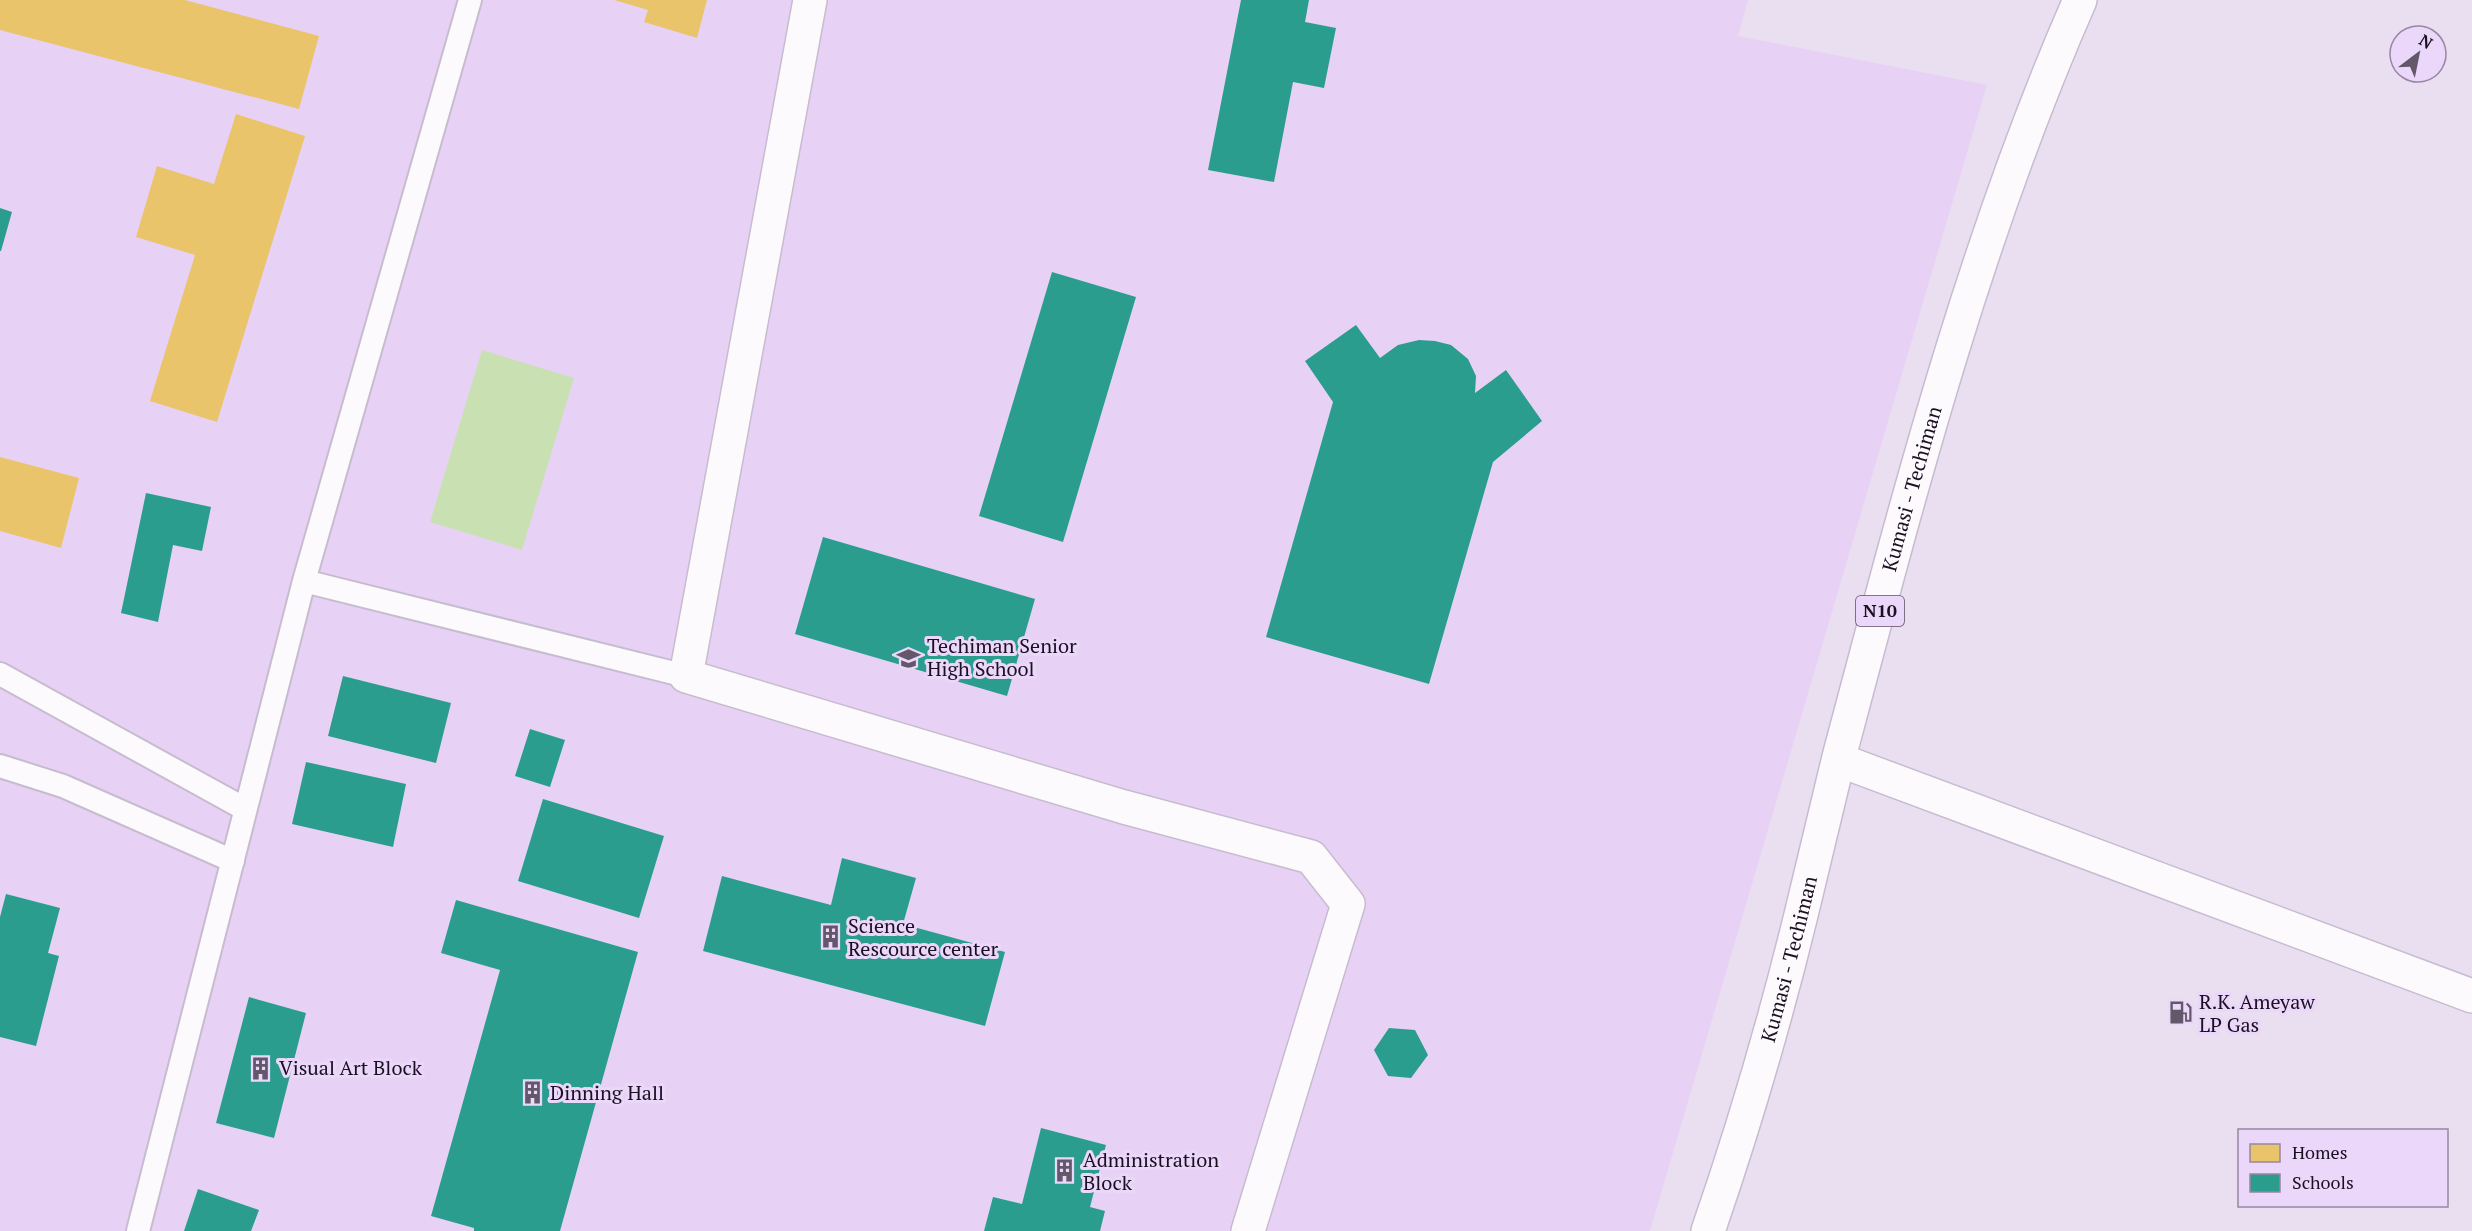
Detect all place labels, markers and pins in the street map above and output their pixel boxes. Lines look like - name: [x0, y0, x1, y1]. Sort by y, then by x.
- place label: Techiman Senior High School: [927, 632, 1077, 682]
- school or university icon: Techiman Senior High School: [896, 645, 922, 671]
- place label: Science Rescource center: [848, 912, 999, 962]
- building icon: Science Rescource center: [817, 924, 843, 950]
- place label: R.K. Ameyaw LP Gas: [2199, 988, 2315, 1038]
- fuel station icon: R.K. Ameyaw LP Gas: [2168, 1000, 2194, 1026]
- place label: Visual Art Block: [279, 1054, 423, 1081]
- building icon: Visual Art Block: [248, 1055, 274, 1081]
- place label: Dinning Hall: [550, 1079, 664, 1106]
- building icon: Dinning Hall: [519, 1080, 545, 1106]
- place label: Administration Block: [1083, 1146, 1219, 1196]
- building icon: Administration Block: [1052, 1158, 1078, 1184]

